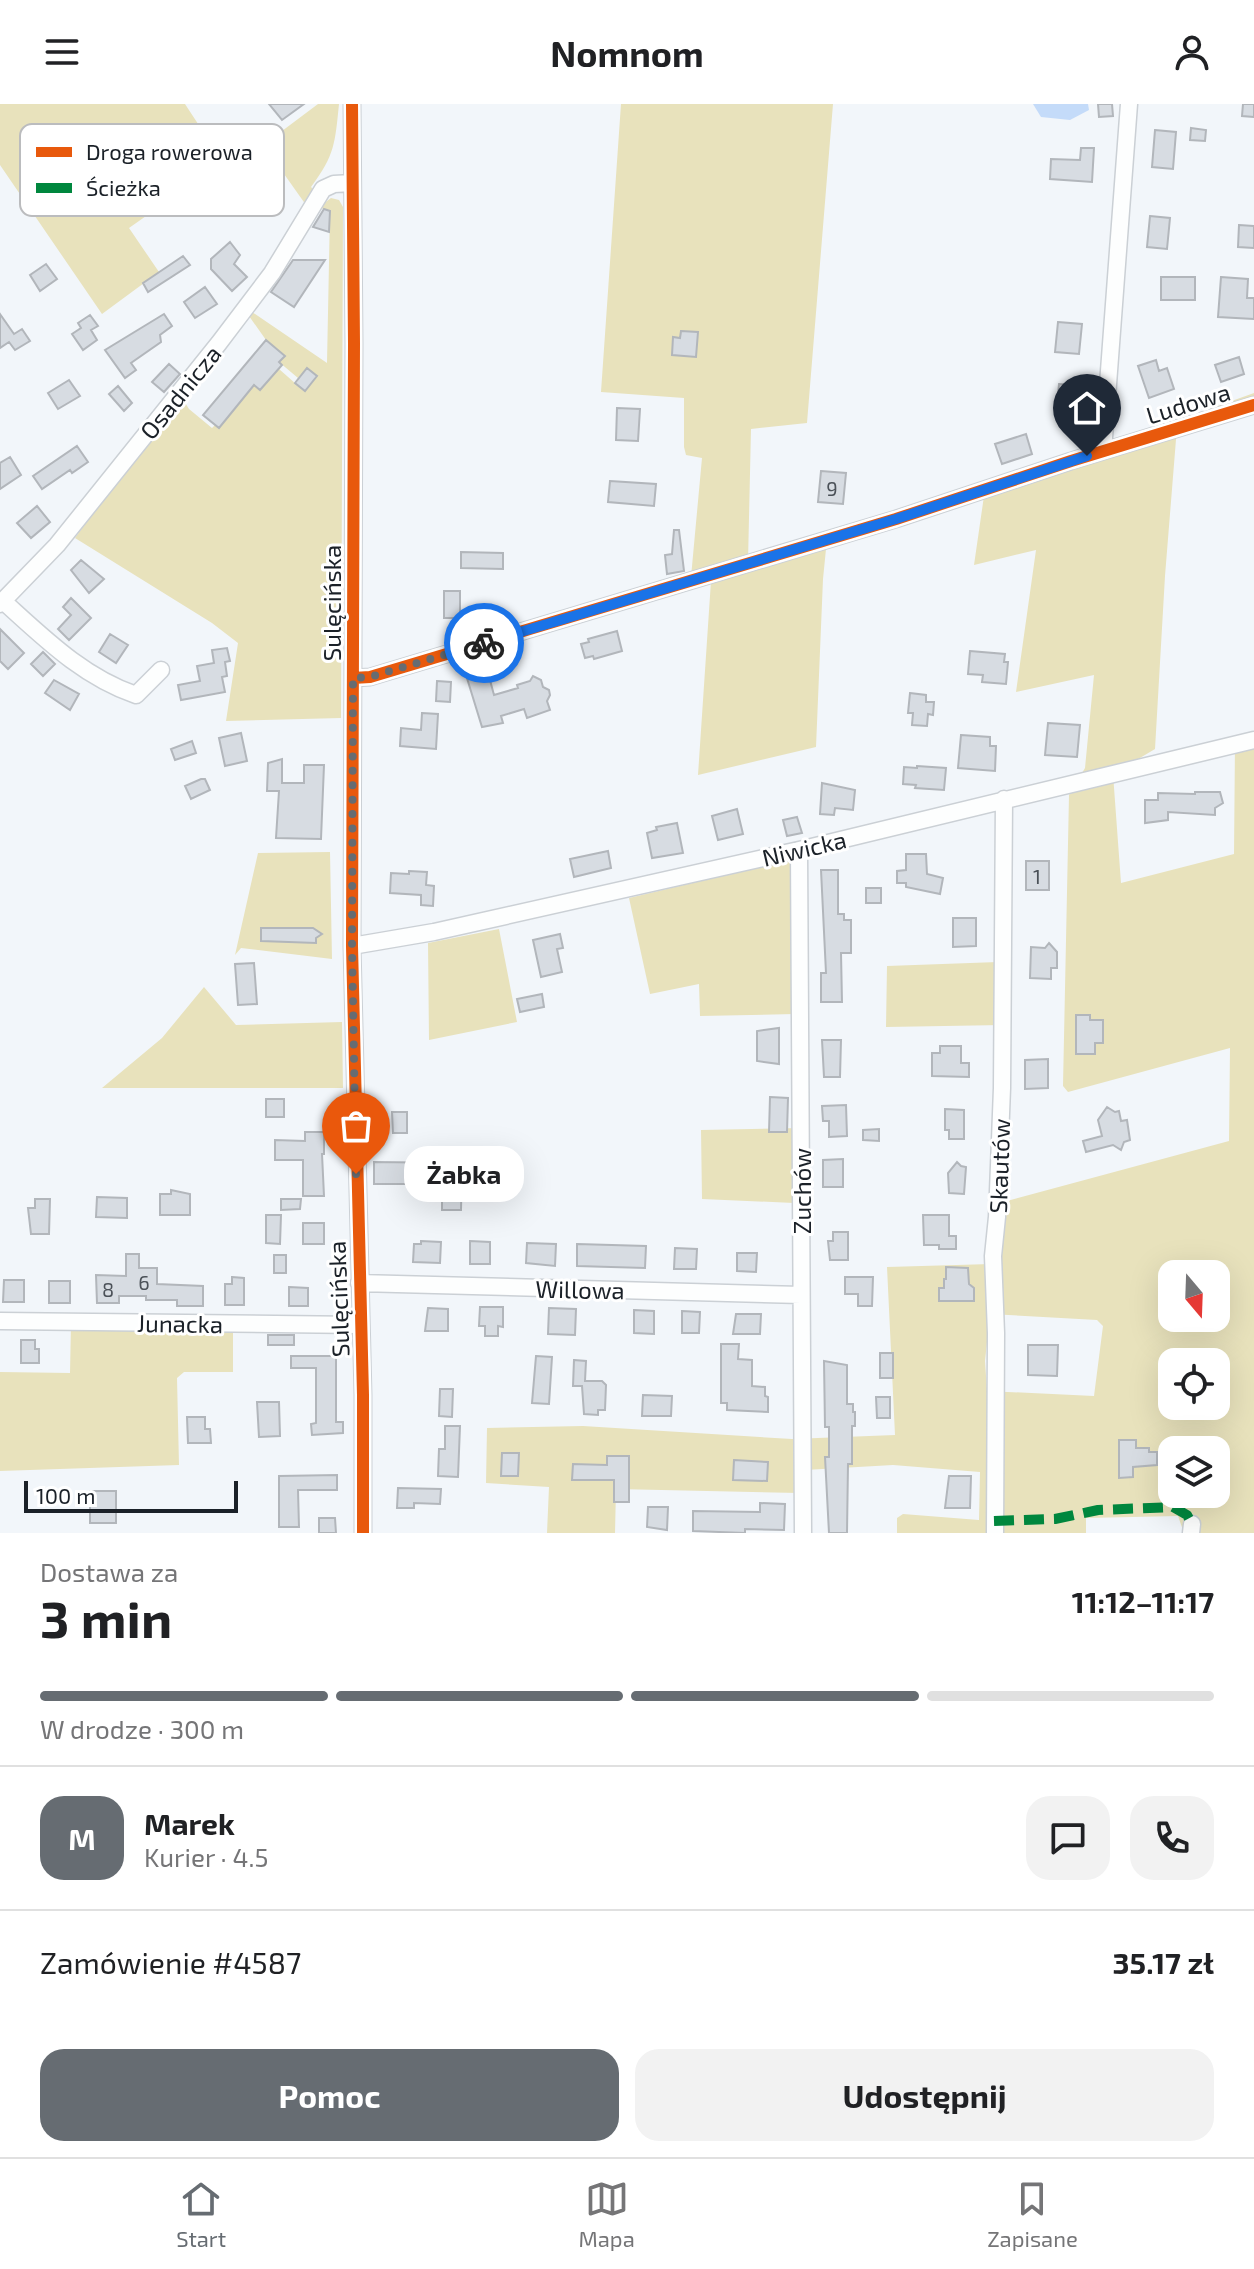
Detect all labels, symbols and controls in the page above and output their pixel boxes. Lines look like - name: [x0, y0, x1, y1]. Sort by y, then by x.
- icon: menu: [40, 30, 84, 74]
- icon: person: [1170, 30, 1214, 74]
- text: Nomnom: [550, 31, 704, 74]
- legend: [20, 124, 284, 216]
- text: Droga rowerowa: [86, 138, 253, 164]
- text: Ścieżka: [86, 174, 161, 200]
- street label: Osadnicza: [133, 339, 227, 445]
- pin: [1053, 374, 1121, 456]
- street label: Ludowa: [1143, 377, 1233, 429]
- icon: home: [1065, 386, 1109, 430]
- house number: 9: [826, 476, 838, 500]
- street label: Sulęcińska: [317, 545, 346, 661]
- courier: [444, 603, 524, 683]
- icon: bike: [462, 621, 506, 665]
- street label: Niwicka: [759, 824, 849, 872]
- house number: 1: [1033, 864, 1041, 888]
- pin: [322, 1092, 390, 1174]
- icon: bag: [334, 1104, 378, 1148]
- street label: Skautów: [983, 1118, 1015, 1214]
- callout: Żabka: [404, 1146, 524, 1202]
- street label: Zuchów: [787, 1148, 816, 1234]
- text: Żabka: [427, 1158, 501, 1189]
- street label: Sulęcińska: [321, 1240, 355, 1358]
- north arrow: [1158, 1260, 1230, 1332]
- map controls: [1158, 1260, 1230, 1508]
- house number: 6: [138, 1270, 150, 1294]
- street label: Willowa: [535, 1274, 625, 1304]
- house number: 8: [102, 1277, 114, 1301]
- street label: Junacka: [137, 1308, 223, 1338]
- button: locate: [1158, 1348, 1230, 1420]
- button: layers: [1158, 1436, 1230, 1508]
- scale bar: [24, 1477, 238, 1513]
- text: 100 m: [36, 1482, 95, 1508]
- text: Dostawa za: [40, 1556, 178, 1587]
- text: 11:12–11:17: [1072, 1583, 1214, 1619]
- text: 3 min: [40, 1586, 172, 1648]
- text: W drodze · 300 m: [40, 1713, 244, 1744]
- button: chat: [1026, 1796, 1110, 1880]
- button: phone: [1130, 1796, 1214, 1880]
- text: Marek: [144, 1805, 235, 1841]
- text: M: [68, 1820, 96, 1856]
- text: Kurier · 4.5: [144, 1841, 268, 1872]
- text: Zamówienie #4587: [40, 1944, 301, 1980]
- text: 35.17 zł: [1113, 1944, 1214, 1980]
- button: Pomoc: [40, 2049, 619, 2141]
- button: Udostępnij: [635, 2049, 1214, 2141]
- tab: Start: [176, 2177, 226, 2251]
- tab: Mapa: [579, 2177, 635, 2251]
- tab: Zapisane: [987, 2177, 1078, 2251]

